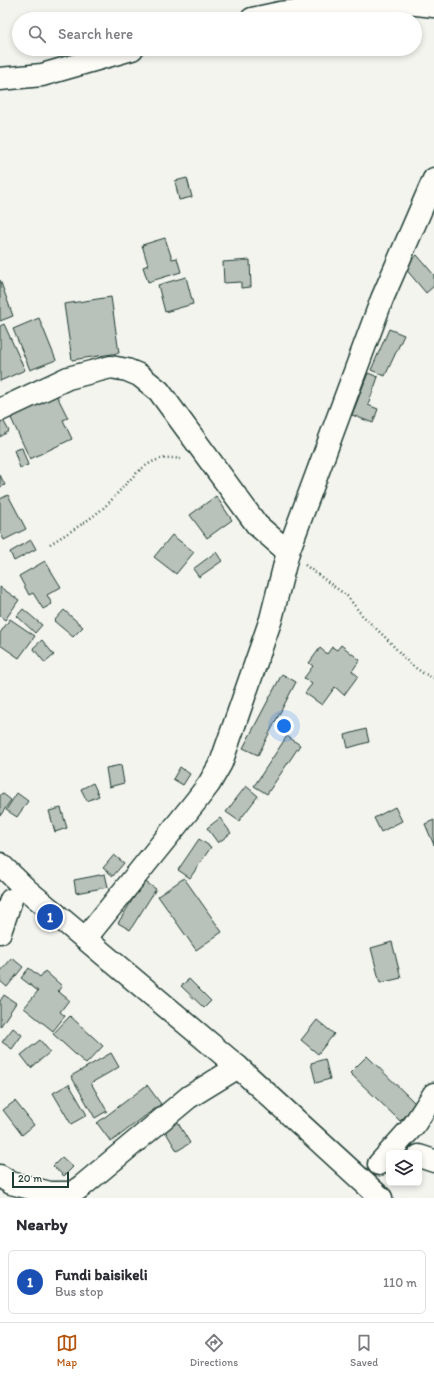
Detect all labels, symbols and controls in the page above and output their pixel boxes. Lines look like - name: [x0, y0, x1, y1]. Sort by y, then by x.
- search box: [12, 12, 422, 56]
- icon: search: [26, 23, 48, 45]
- text: Search here: [58, 25, 133, 43]
- your location: [274, 716, 294, 736]
- pin: 1: [37, 902, 63, 932]
- map controls: [386, 1150, 422, 1186]
- button: layers: [386, 1150, 422, 1186]
- scale bar: [12, 1170, 69, 1189]
- text: 20 m: [18, 1172, 42, 1185]
- text: Nearby: [16, 1214, 68, 1234]
- text: Fundi baisikeli: [55, 1266, 148, 1284]
- text: 1: [27, 1275, 33, 1290]
- text: 110 m: [383, 1275, 417, 1290]
- text: Bus stop: [55, 1284, 103, 1299]
- tab: Map: [56, 1332, 78, 1369]
- tab: Directions: [190, 1332, 238, 1369]
- tab: Saved: [350, 1332, 378, 1369]

